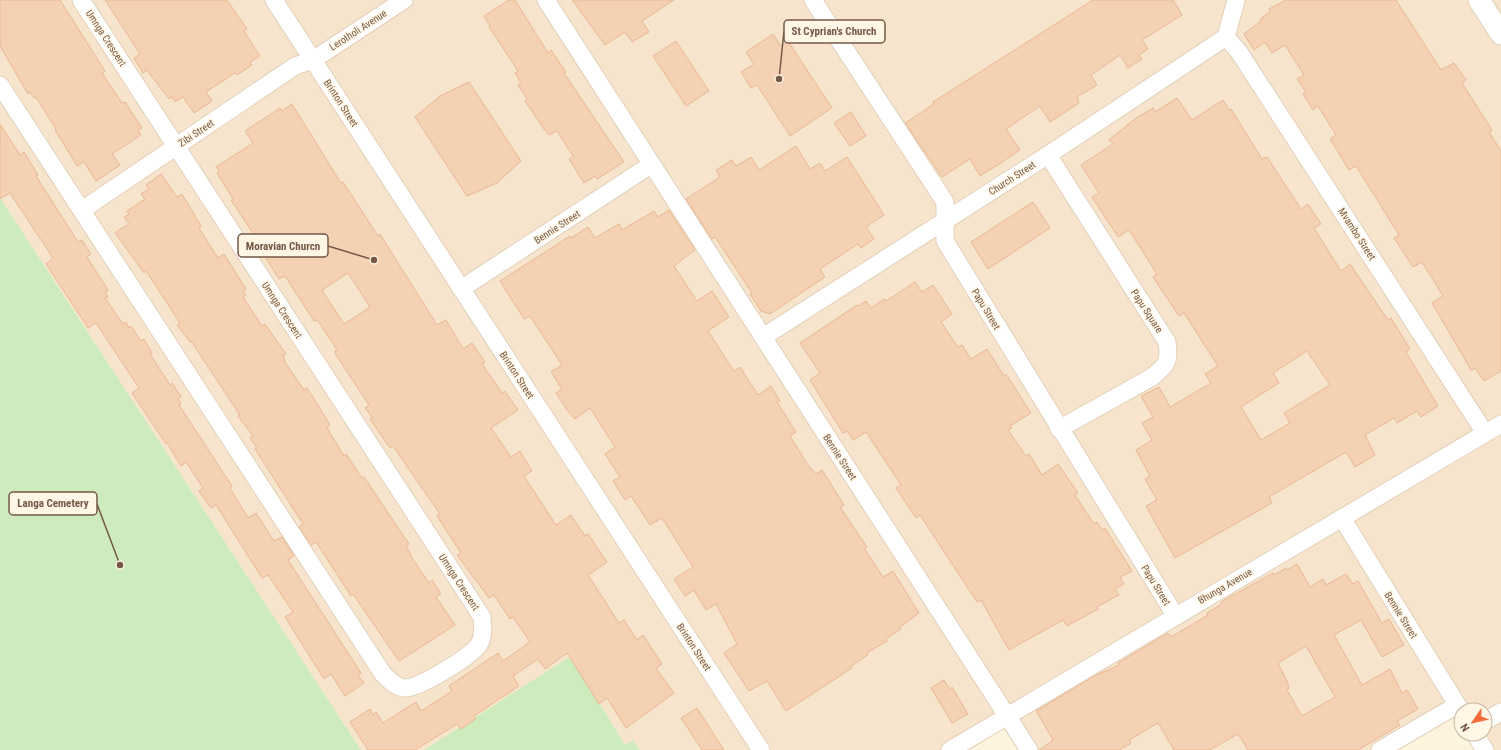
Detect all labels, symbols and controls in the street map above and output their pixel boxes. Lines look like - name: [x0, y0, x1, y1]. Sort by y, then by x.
- street label: Lerotholi Avenue: [327, 7, 389, 53]
- street label: Umnga Crescent: [84, 8, 128, 68]
- callout: St Cyprian's Church: [784, 20, 885, 43]
- text: St Cyprian's Church: [792, 25, 876, 38]
- street label: Brinton Street: [322, 77, 360, 129]
- street label: Zibi Street: [176, 117, 216, 149]
- street label: Church Street: [987, 159, 1037, 197]
- street label: Mvambo Street: [1336, 206, 1378, 262]
- street label: Bennie Street: [532, 208, 582, 246]
- callout: Moravian Churcn: [238, 234, 328, 257]
- text: Moravian Churcn: [246, 240, 320, 253]
- street label: Umnga Crescent: [260, 280, 304, 340]
- street label: Papu Street: [969, 287, 1003, 331]
- street label: Papu Square: [1129, 287, 1165, 335]
- street label: Brinton Street: [498, 349, 536, 401]
- street label: Bennie Street: [821, 432, 859, 482]
- callout: Langa Cemetery: [9, 492, 97, 515]
- text: Langa Cemetery: [17, 497, 89, 510]
- street label: Umnga Crescent: [437, 552, 481, 612]
- street label: Papu Street: [1139, 563, 1173, 607]
- street label: Bhunga Avenue: [1196, 566, 1254, 606]
- street label: Bennie Street: [1382, 590, 1420, 640]
- street label: Brinton Street: [675, 621, 713, 673]
- north arrow: [1453, 702, 1493, 742]
- text: N: [1458, 721, 1472, 734]

